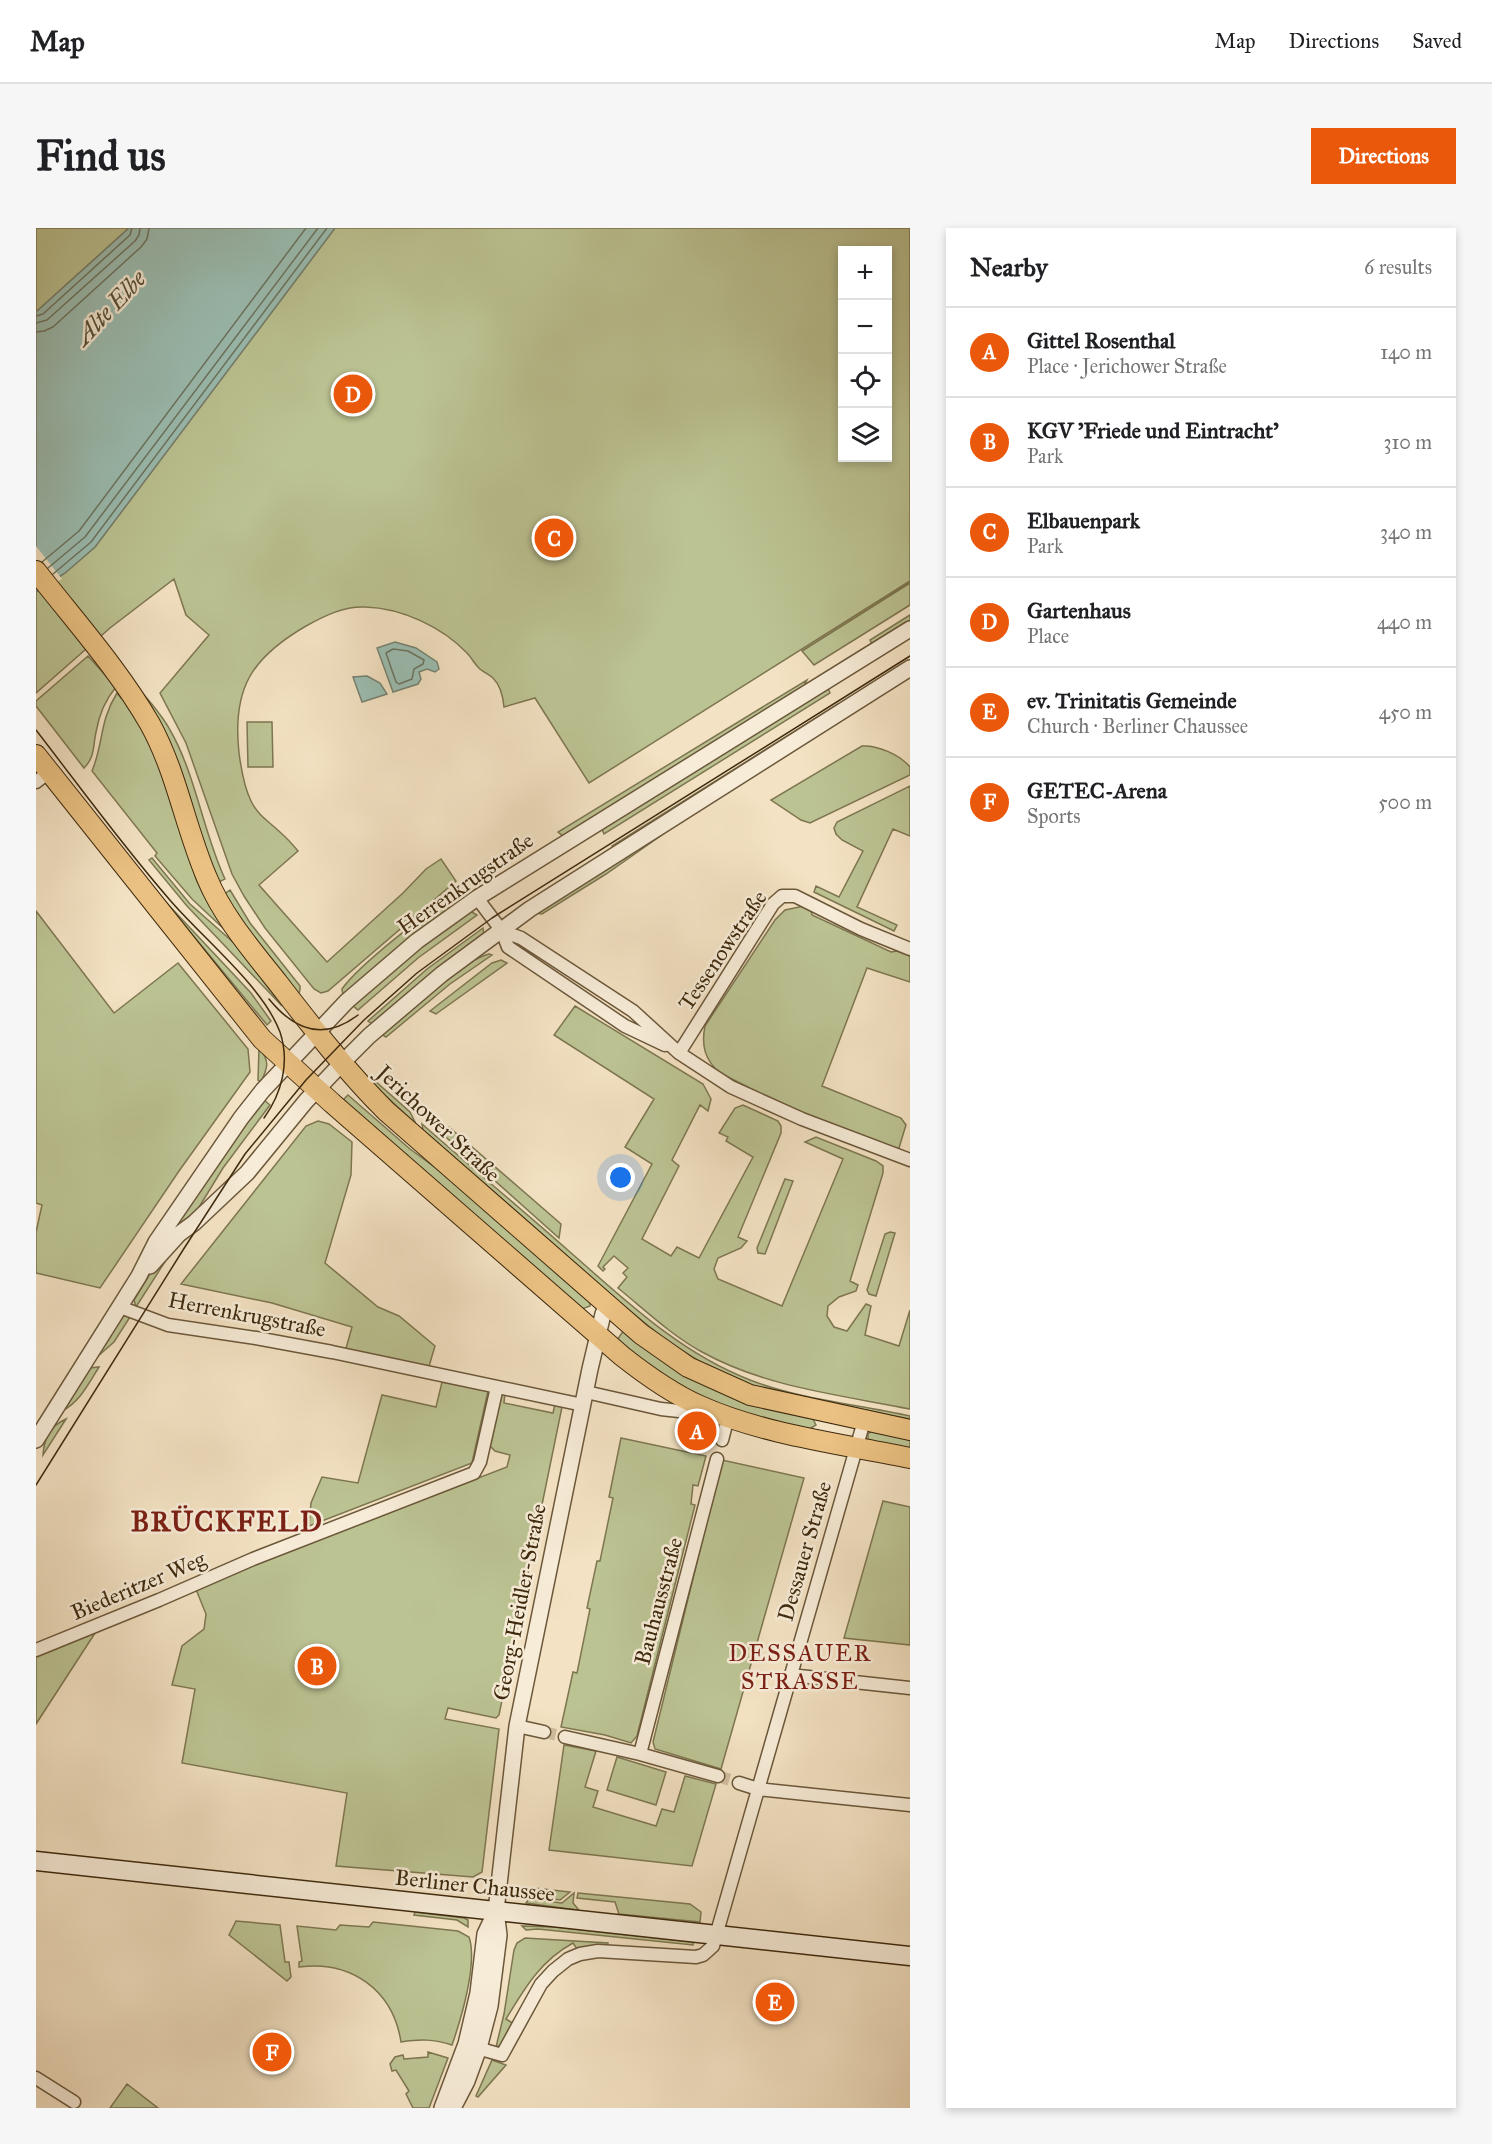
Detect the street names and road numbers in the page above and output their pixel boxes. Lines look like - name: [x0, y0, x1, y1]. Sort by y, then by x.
- street label: Herrenkrugstraße: [392, 827, 539, 940]
- street label: Tessenowstraße: [672, 885, 772, 1015]
- street label: Jerichower Straße: [370, 1058, 506, 1188]
- street label: Herrenkrugstraße: [166, 1286, 328, 1343]
- street label: Dessauer Straße: [772, 1478, 837, 1624]
- street label: Georg-Heidler-Straße: [487, 1501, 552, 1703]
- street label: Bauhausstraße: [629, 1534, 688, 1668]
- street label: Biederitzer Weg: [67, 1545, 210, 1626]
- street label: Berliner Chaussee: [394, 1864, 556, 1907]

